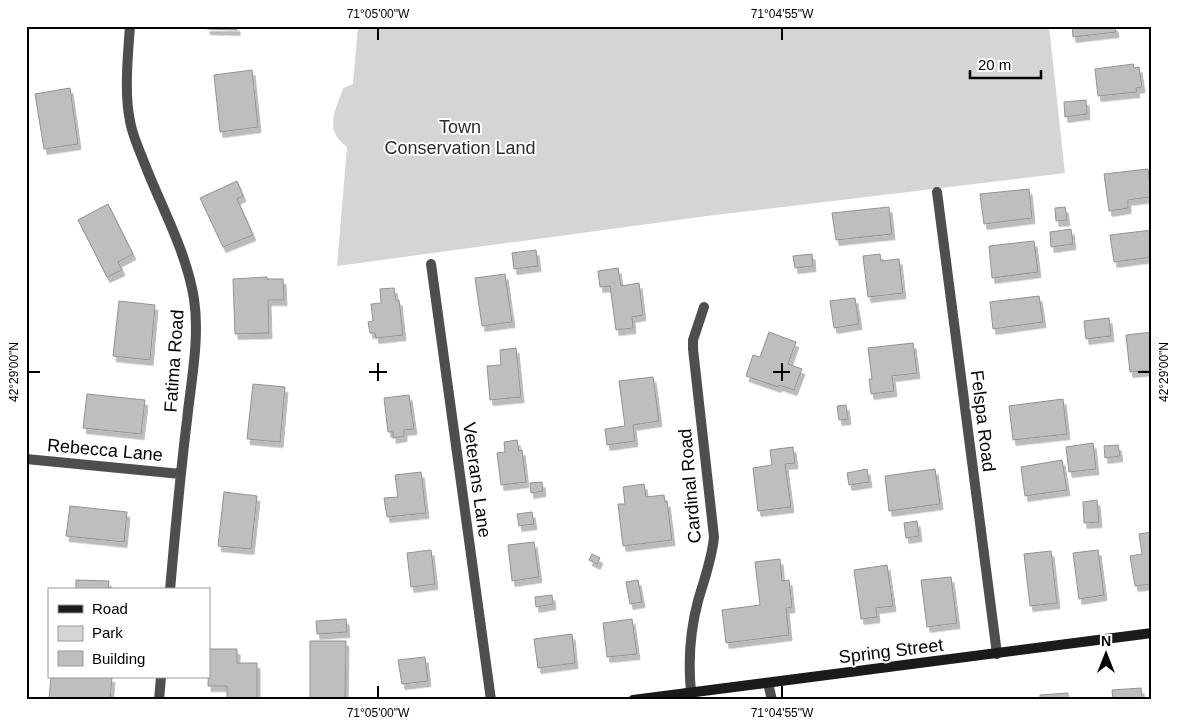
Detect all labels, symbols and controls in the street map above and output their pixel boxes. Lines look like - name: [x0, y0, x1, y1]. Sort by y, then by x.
- text: 71°05'00"W: [347, 7, 410, 21]
- text: 71°04'55"W: [751, 7, 814, 21]
- scale bar: [970, 48, 1042, 80]
- text: 20 m: [978, 56, 1011, 73]
- park label: Town Conservation Land: [384, 117, 536, 158]
- street label: Fatima Road: [160, 309, 188, 413]
- text: 42°29'00"N: [7, 342, 21, 402]
- text: 42°29'00"N: [1157, 342, 1171, 402]
- street label: Felspa Road: [967, 369, 999, 473]
- street label: Veterans Lane: [459, 421, 495, 539]
- street label: Cardinal Road: [675, 428, 705, 544]
- street label: Rebecca Lane: [46, 435, 164, 465]
- legend: [48, 588, 210, 678]
- text: Road: [92, 600, 128, 617]
- text: Park: [92, 624, 123, 641]
- north arrow: [1080, 628, 1130, 678]
- text: N: [1101, 633, 1111, 649]
- street label: Spring Street: [838, 635, 944, 667]
- text: Building: [92, 650, 145, 667]
- text: 71°05'00"W: [347, 706, 410, 720]
- text: 71°04'55"W: [751, 706, 814, 720]

